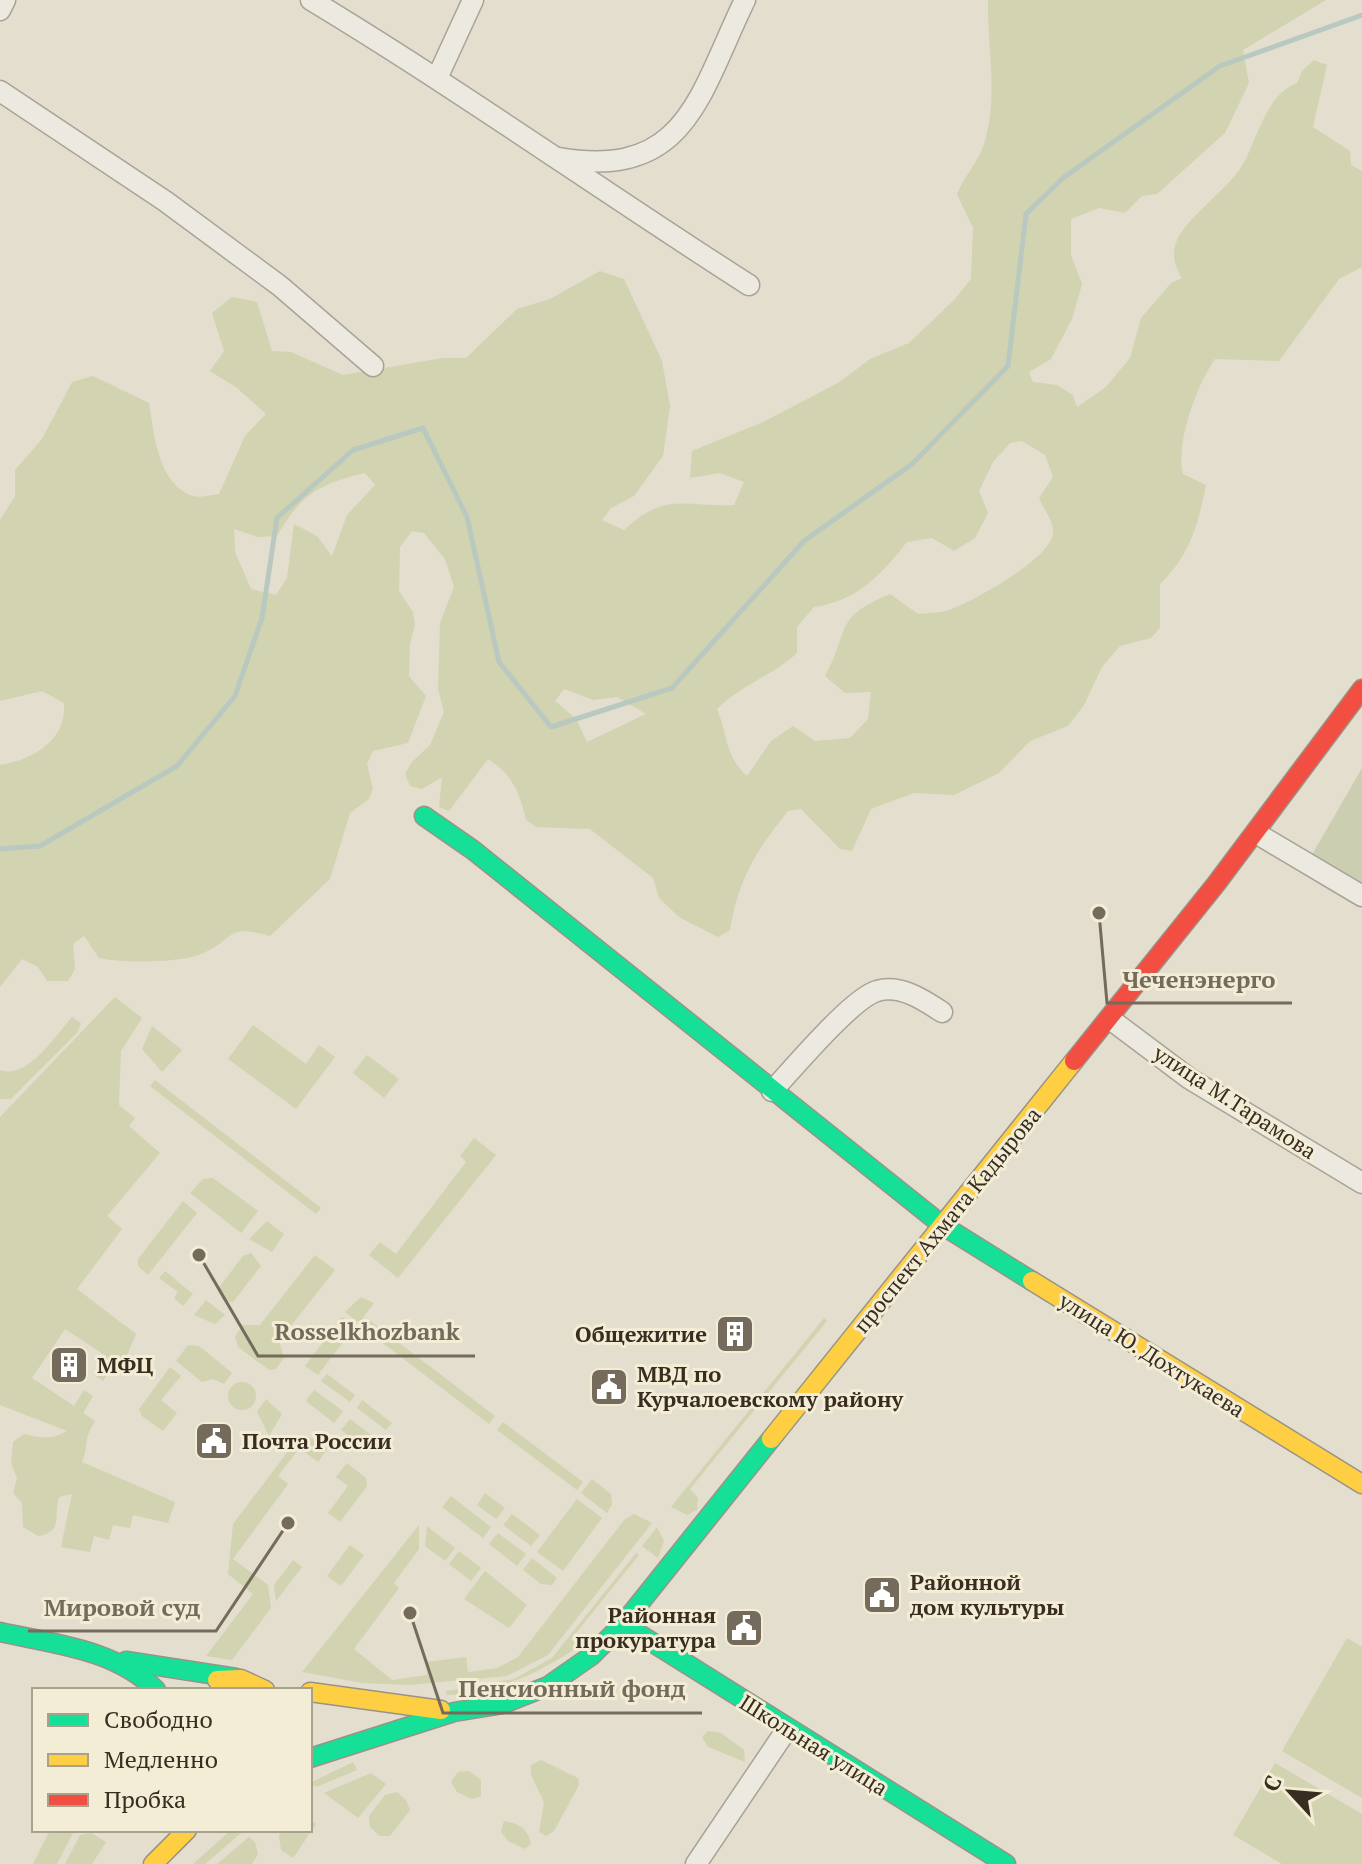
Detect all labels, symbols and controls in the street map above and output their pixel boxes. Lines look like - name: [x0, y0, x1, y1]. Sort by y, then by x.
- callout: Чеченэнерго: [1107, 955, 1292, 1003]
- text: Чеченэнерго: [1122, 963, 1276, 995]
- street label: улица М.Тарамова: [1147, 1037, 1322, 1165]
- street label: проспект Ахмата Кадырова: [846, 1101, 1047, 1339]
- street label: улица Ю. Дохтукаева: [1053, 1285, 1251, 1424]
- callout: Rosselkhozbank: [258, 1308, 475, 1356]
- building icon: Общежитие: [714, 1313, 756, 1355]
- text: Rosselkhozbank: [274, 1315, 460, 1347]
- place label: Общежитие: [575, 1319, 707, 1348]
- building icon: МФЦ: [48, 1344, 90, 1386]
- place label: МФЦ: [97, 1350, 153, 1379]
- place label: МВД по Курчалоевскому району: [637, 1359, 904, 1413]
- public building icon: МВД по Курчалоевскому району: [588, 1366, 630, 1408]
- public building icon: Почта России: [193, 1420, 235, 1462]
- place label: Почта России: [242, 1426, 392, 1455]
- place label: Районной дом культуры: [910, 1567, 1064, 1621]
- public building icon: Районной дом культуры: [861, 1574, 903, 1616]
- callout: Мировой суд: [28, 1583, 216, 1631]
- text: Мировой суд: [44, 1591, 201, 1623]
- place label: Районная прокуратура: [575, 1600, 716, 1654]
- public building icon: Районная прокуратура: [723, 1607, 765, 1649]
- callout: Пенсионный фонд: [443, 1665, 702, 1713]
- text: Пенсионный фонд: [459, 1672, 686, 1704]
- street label: Школьная улица: [735, 1687, 894, 1802]
- legend: [32, 1688, 312, 1832]
- text: Свободно: [104, 1703, 213, 1735]
- text: Медленно: [104, 1743, 218, 1775]
- north arrow: [1250, 1752, 1330, 1832]
- text: С: [1255, 1770, 1288, 1796]
- text: Пробка: [104, 1783, 186, 1815]

